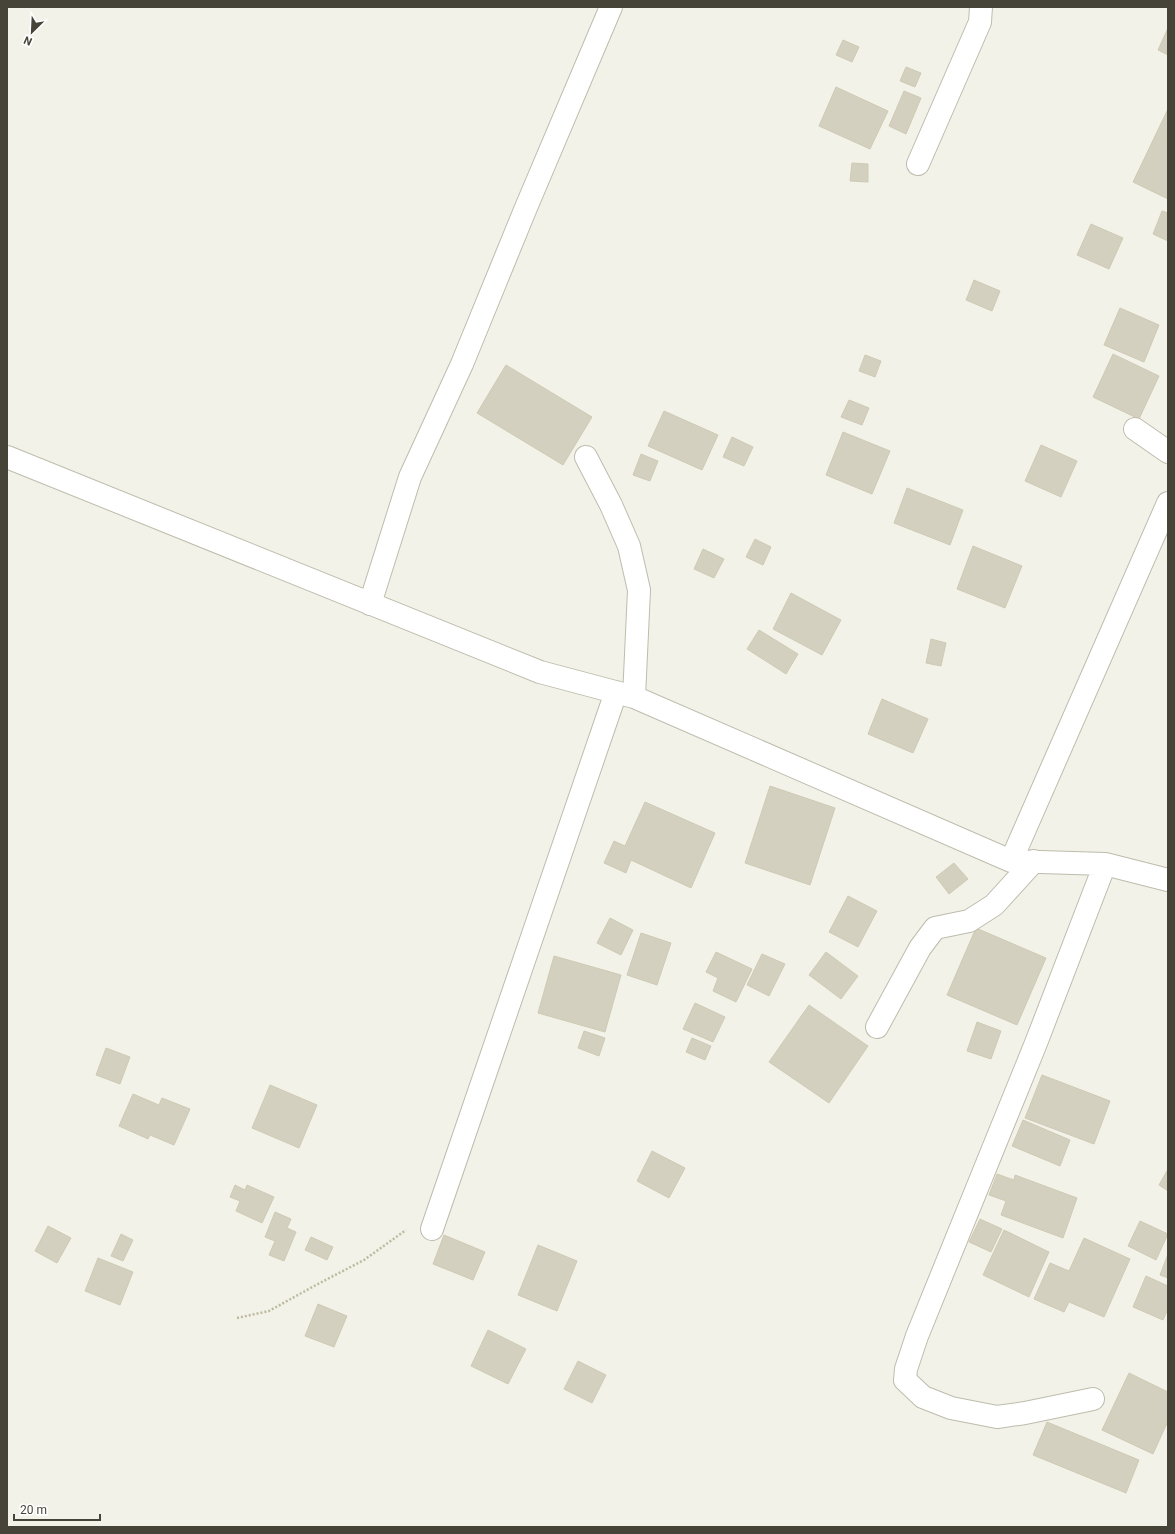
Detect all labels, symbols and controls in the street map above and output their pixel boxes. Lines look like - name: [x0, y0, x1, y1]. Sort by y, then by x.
- north arrow: [12, 12, 52, 52]
- text: N: [22, 33, 34, 48]
- scale bar: [14, 1496, 100, 1522]
- text: 20 m: [20, 1503, 47, 1517]

